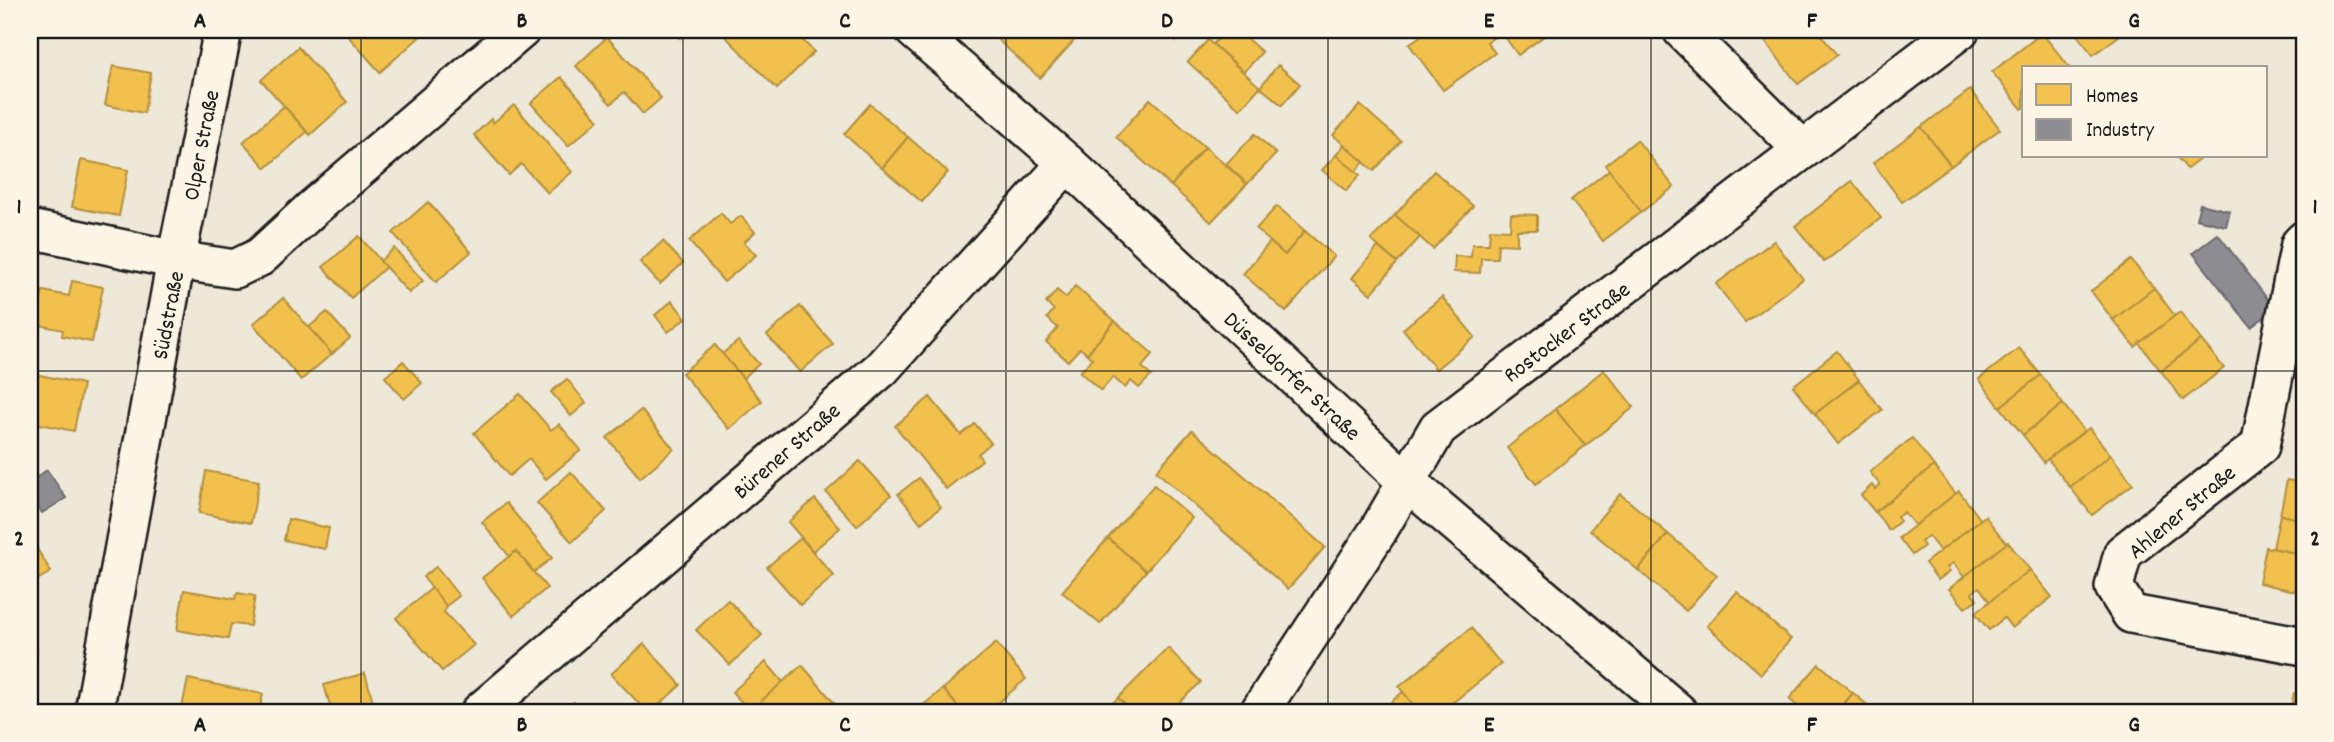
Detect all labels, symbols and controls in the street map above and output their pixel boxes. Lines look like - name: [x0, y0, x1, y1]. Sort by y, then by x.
- text: A: [194, 6, 206, 39]
- text: B: [517, 6, 528, 39]
- text: C: [839, 6, 851, 39]
- text: D: [1161, 6, 1173, 39]
- text: E: [1484, 6, 1495, 39]
- text: F: [1807, 6, 1818, 39]
- text: G: [2128, 6, 2140, 39]
- legend: [2022, 66, 2268, 158]
- text: Homes: [2086, 83, 2139, 113]
- street label: Olper Straße: [177, 87, 230, 204]
- text: Industry: [2086, 117, 2154, 147]
- text: 1: [16, 192, 22, 225]
- text: 1: [2312, 192, 2318, 225]
- street label: Südstraße: [146, 269, 195, 363]
- street label: Rostocker Straße: [1498, 275, 1639, 393]
- street label: Düsseldorfer Straße: [1215, 305, 1367, 450]
- street label: Bürener Straße: [727, 397, 849, 509]
- street label: Ahlener Straße: [2122, 459, 2245, 569]
- text: 2: [14, 524, 24, 557]
- text: 2: [2310, 524, 2320, 557]
- text: A: [194, 710, 206, 742]
- text: B: [517, 710, 528, 742]
- text: C: [839, 710, 851, 742]
- text: D: [1161, 710, 1173, 742]
- text: E: [1484, 710, 1495, 742]
- text: F: [1807, 710, 1818, 742]
- text: G: [2128, 710, 2140, 742]

